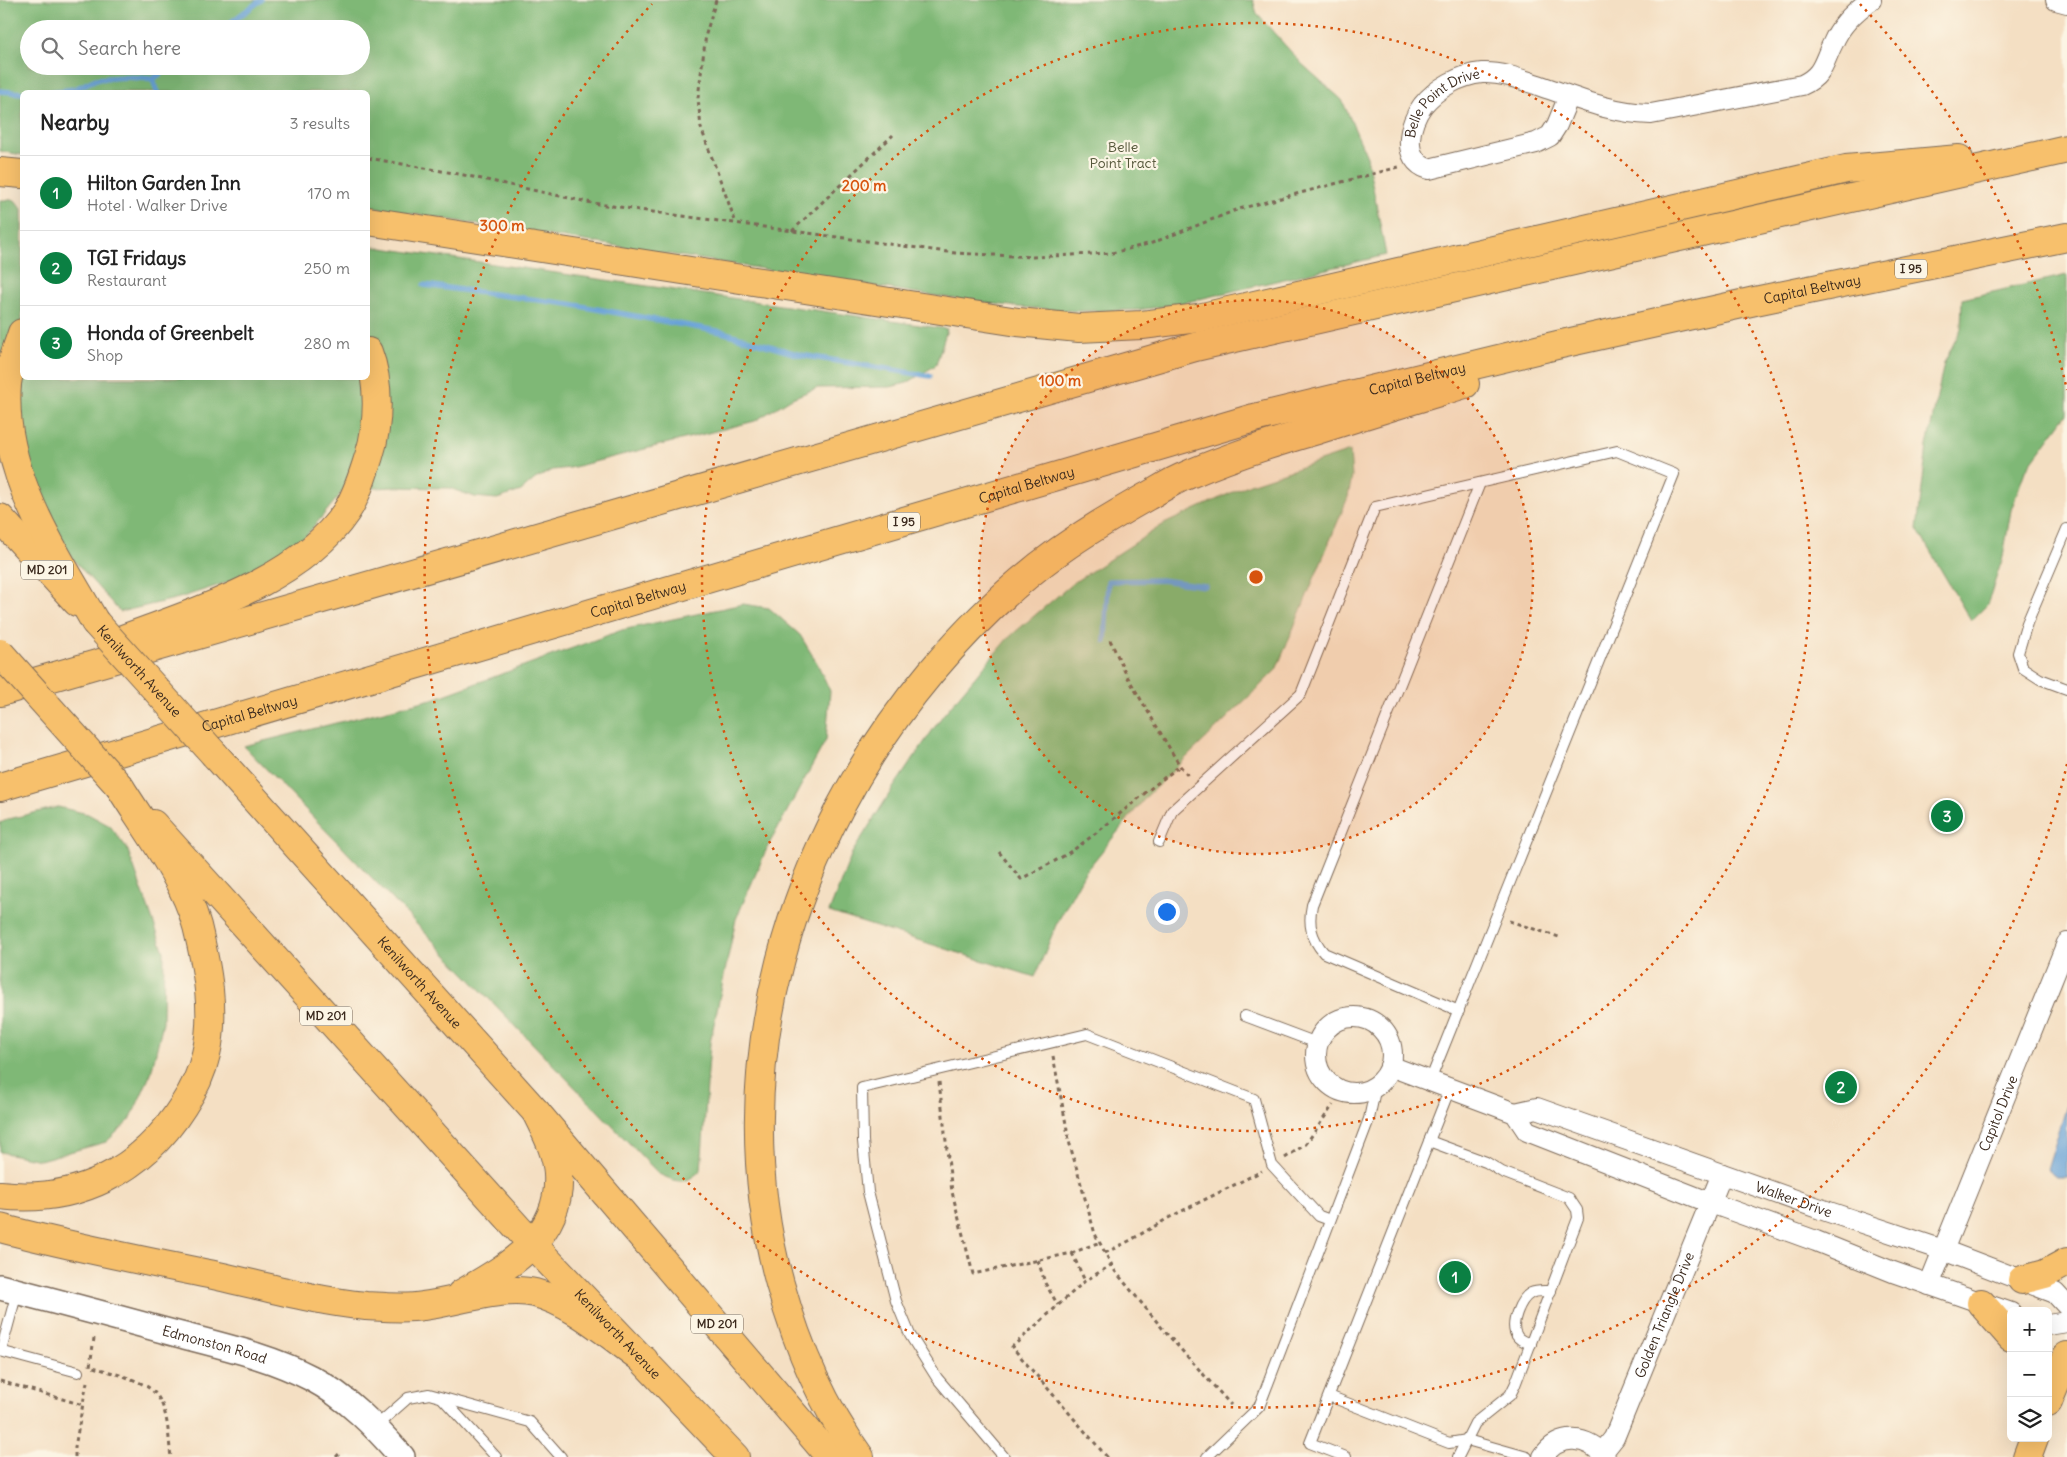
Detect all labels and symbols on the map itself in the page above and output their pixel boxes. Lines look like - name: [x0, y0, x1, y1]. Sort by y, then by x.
- street label: Belle Point Drive: [1401, 64, 1481, 139]
- park label: Belle Point Tract: [1090, 138, 1157, 172]
- text: 200 m: [842, 176, 886, 195]
- text: 300 m: [480, 216, 525, 235]
- road number: I 95: [1895, 260, 1927, 278]
- street label: Capital Beltway: [1762, 271, 1862, 308]
- street label: Capital Beltway: [1367, 358, 1467, 399]
- text: 100 m: [1039, 371, 1081, 390]
- street label: Capital Beltway: [976, 462, 1076, 508]
- road number: I 95: [888, 512, 920, 532]
- road number: MD 201: [21, 560, 73, 580]
- centre of rings: [1247, 568, 1265, 586]
- street label: Capital Beltway: [588, 577, 688, 622]
- street label: Kenilworth Avenue: [93, 621, 185, 721]
- street label: Capital Beltway: [199, 691, 299, 736]
- pin: 3: [1931, 797, 1963, 835]
- your location: [1154, 899, 1180, 925]
- street label: Kenilworth Avenue: [373, 933, 466, 1032]
- road number: MD 201: [300, 1006, 352, 1026]
- pin: 2: [1825, 1068, 1857, 1106]
- street label: Capitol Drive: [1975, 1073, 2022, 1154]
- street label: Walker Drive: [1753, 1177, 1834, 1221]
- street label: Golden Triangle Drive: [1630, 1249, 1698, 1381]
- pin: 1: [1439, 1258, 1471, 1296]
- street label: Kenilworth Avenue: [571, 1285, 665, 1383]
- road number: MD 201: [691, 1315, 743, 1334]
- street label: Edmonston Road: [160, 1321, 269, 1368]

